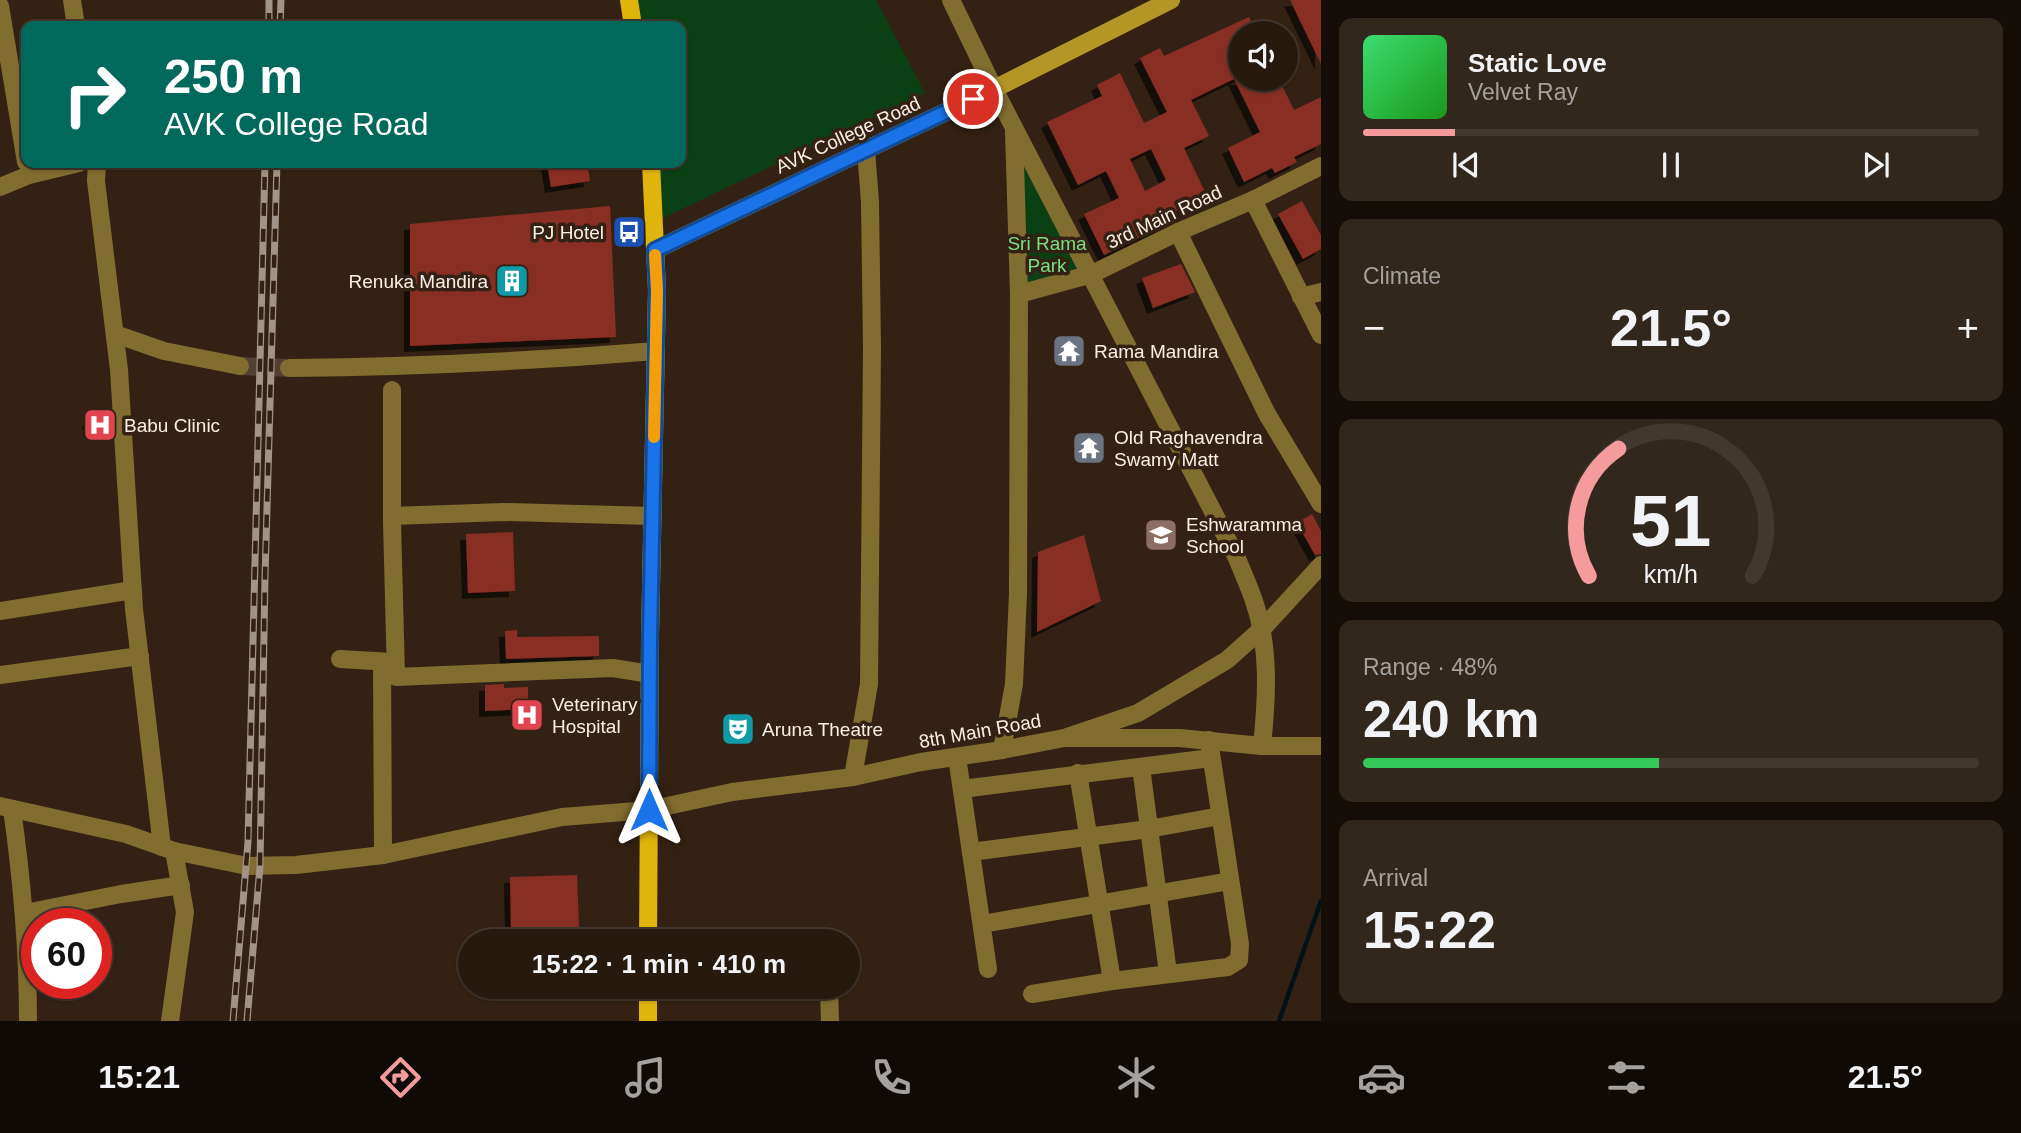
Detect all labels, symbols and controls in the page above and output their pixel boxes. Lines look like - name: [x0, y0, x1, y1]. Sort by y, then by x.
- map controls: [1228, 21, 1298, 91]
- button: sound: [1228, 21, 1298, 91]
- text: Static Love: [1468, 48, 1607, 78]
- icon: right: [49, 49, 140, 140]
- text: 250 m: [164, 49, 303, 103]
- pin: [943, 69, 1003, 129]
- text: Velvet Ray: [1468, 79, 1578, 105]
- icon: arrive: [954, 80, 992, 118]
- street label: AVK College Road: [772, 92, 924, 178]
- text: AVK College Road: [164, 106, 428, 142]
- icon: previous: [1447, 146, 1485, 184]
- icon: pause: [1652, 146, 1690, 184]
- icon: next: [1857, 146, 1895, 184]
- street label: 3rd Main Road: [1103, 181, 1225, 253]
- bus stop icon: PJ Hotel: [610, 213, 648, 251]
- place label: PJ Hotel: [532, 222, 604, 243]
- park label: Sri Rama Park: [1007, 233, 1087, 276]
- building icon: Renuka Mandira: [493, 262, 531, 300]
- text: Climate: [1363, 263, 1441, 289]
- place label: Renuka Mandira: [349, 271, 488, 292]
- text: 21.5°: [1610, 299, 1732, 357]
- text: −: [1363, 307, 1385, 349]
- text: +: [1957, 307, 1979, 349]
- temple icon: Rama Mandira: [1050, 332, 1088, 370]
- place label: Rama Mandira: [1094, 341, 1219, 362]
- hospital icon: Babu Clinic: [81, 406, 119, 444]
- place label: Babu Clinic: [124, 415, 220, 436]
- place label: Old Raghavendra Swamy Matt: [1114, 427, 1263, 470]
- temple icon: Old Raghavendra Swamy Matt: [1070, 429, 1108, 467]
- text: 51: [1631, 481, 1711, 562]
- place label: Eshwaramma School: [1186, 514, 1303, 557]
- school or university icon: Eshwaramma School: [1142, 516, 1180, 554]
- text: km/h: [1644, 560, 1698, 588]
- text: Range · 48%: [1363, 654, 1497, 680]
- text: 240 km: [1363, 690, 1539, 748]
- place label: Veterinary Hospital: [552, 694, 638, 737]
- hospital icon: Veterinary Hospital: [508, 696, 546, 734]
- theatre icon: Aruna Theatre: [719, 710, 757, 748]
- street label: 8th Main Road: [917, 710, 1043, 752]
- place label: Aruna Theatre: [762, 719, 883, 740]
- position arrow: [612, 773, 686, 847]
- text: Arrival: [1363, 865, 1428, 891]
- text: 15:22: [1363, 901, 1496, 959]
- speed limit sign: 60: [21, 908, 112, 999]
- text: 15:22 · 1 min · 410 m: [532, 949, 786, 979]
- icon: directions: [376, 1053, 425, 1102]
- icon: music: [621, 1053, 670, 1102]
- icon: phone: [867, 1053, 916, 1102]
- icon: climate: [1112, 1053, 1161, 1102]
- icon: car: [1357, 1053, 1406, 1102]
- icon: filters: [1602, 1053, 1651, 1102]
- text: 15:21: [98, 1059, 180, 1095]
- text: 21.5°: [1848, 1059, 1923, 1095]

